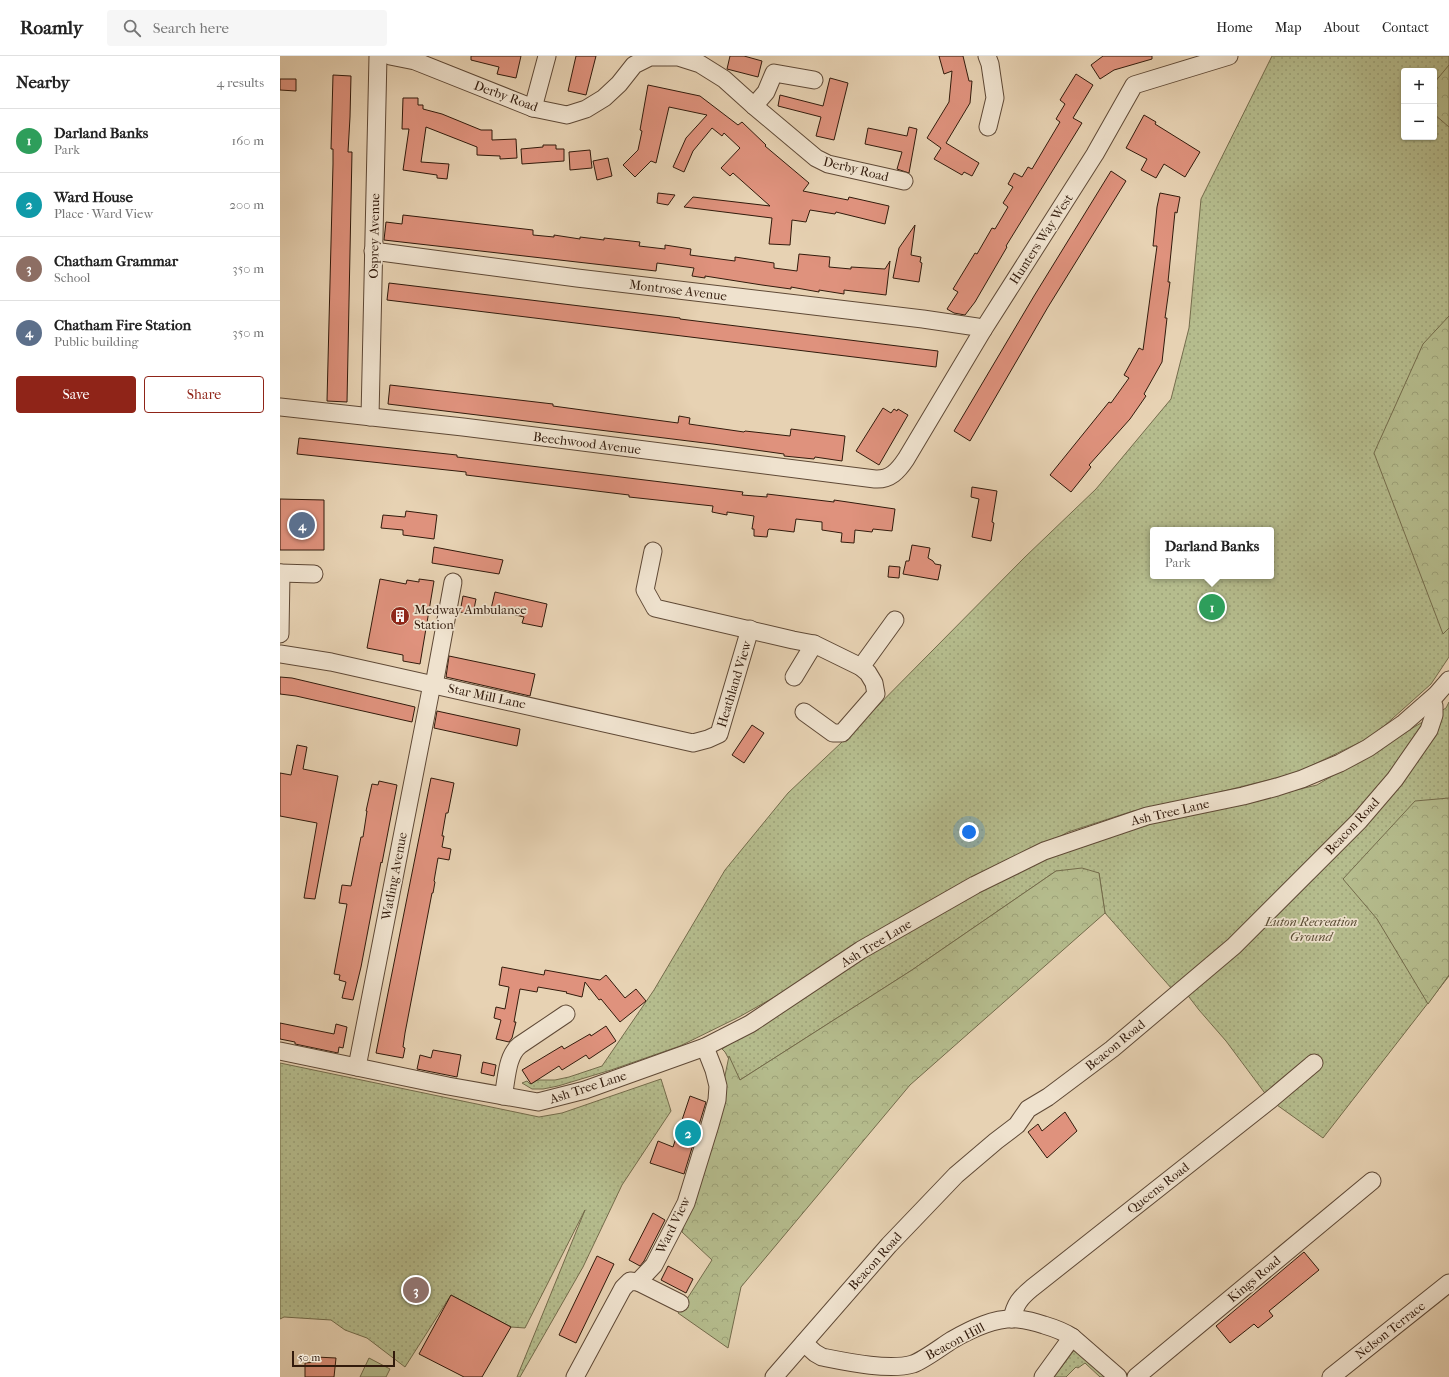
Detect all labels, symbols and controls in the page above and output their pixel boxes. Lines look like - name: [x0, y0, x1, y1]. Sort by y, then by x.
- search box: [107, 10, 387, 46]
- text: Roamly: [20, 17, 83, 39]
- icon: search: [121, 17, 143, 39]
- text: Search here: [153, 19, 229, 37]
- text: Home: [1216, 19, 1253, 36]
- text: Map: [1275, 19, 1302, 36]
- text: About: [1324, 19, 1360, 36]
- text: Contact: [1382, 19, 1429, 36]
- map controls: [1401, 68, 1437, 140]
- button: +: [1401, 68, 1437, 104]
- text: Nearby: [16, 72, 70, 92]
- text: 4 results: [217, 75, 264, 90]
- street label: Derby Road: [472, 77, 541, 115]
- button: −: [1401, 104, 1437, 140]
- text: Darland Banks: [54, 124, 148, 142]
- text: 1: [27, 133, 31, 148]
- text: 160 m: [232, 133, 264, 148]
- text: Park: [54, 142, 80, 157]
- street label: Derby Road: [822, 154, 891, 185]
- text: Ward House: [54, 188, 133, 206]
- street label: Hunters Way West: [1006, 191, 1076, 287]
- street label: Osprey Avenue: [366, 193, 382, 279]
- text: 2: [26, 197, 32, 212]
- text: 200 m: [229, 197, 264, 212]
- text: Place · Ward View: [54, 206, 153, 221]
- text: Chatham Grammar: [54, 252, 178, 270]
- text: 3: [26, 261, 32, 276]
- text: 350 m: [232, 261, 264, 276]
- text: School: [54, 270, 90, 285]
- street label: Montrose Avenue: [628, 277, 728, 304]
- text: Chatham Fire Station: [54, 316, 191, 334]
- text: 4: [25, 325, 33, 340]
- text: 350 m: [232, 325, 264, 340]
- text: Public building: [54, 334, 139, 349]
- button: Save: [16, 376, 136, 413]
- button: Share: [144, 376, 264, 413]
- street label: Beechwood Avenue: [532, 429, 642, 457]
- pin: 4: [289, 510, 315, 540]
- popup: [1150, 527, 1274, 579]
- text: Darland Banks: [1165, 537, 1259, 555]
- text: Park: [1165, 555, 1191, 570]
- pin: 1: [1199, 592, 1225, 622]
- place label: Medway Ambulance Station: [414, 602, 527, 632]
- building icon: Medway Ambulance Station: [389, 605, 411, 627]
- street label: Heathland View: [714, 639, 754, 729]
- street label: Star Mill Lane: [447, 680, 528, 712]
- street label: Beacon Road: [1322, 794, 1383, 858]
- street label: Ash Tree Lane: [1128, 796, 1211, 829]
- your location: [959, 822, 979, 842]
- street label: Watling Avenue: [378, 830, 410, 922]
- park label: Luton Recreation Ground: [1264, 914, 1357, 944]
- street label: Ash Tree Lane: [837, 916, 915, 971]
- street label: Beacon Road: [1082, 1016, 1149, 1074]
- street label: Ash Tree Lane: [547, 1067, 629, 1107]
- pin: 2: [675, 1118, 701, 1148]
- street label: Queens Road: [1124, 1159, 1193, 1217]
- street label: Ward View: [652, 1194, 693, 1257]
- street label: Beacon Road: [845, 1228, 905, 1293]
- street label: Kings Road: [1225, 1252, 1284, 1305]
- pin: 3: [403, 1275, 429, 1305]
- street label: Nelson Terrace: [1352, 1298, 1428, 1362]
- street label: Beacon Hill: [923, 1319, 987, 1363]
- scale bar: [292, 1349, 395, 1368]
- text: 50 m: [298, 1351, 320, 1364]

